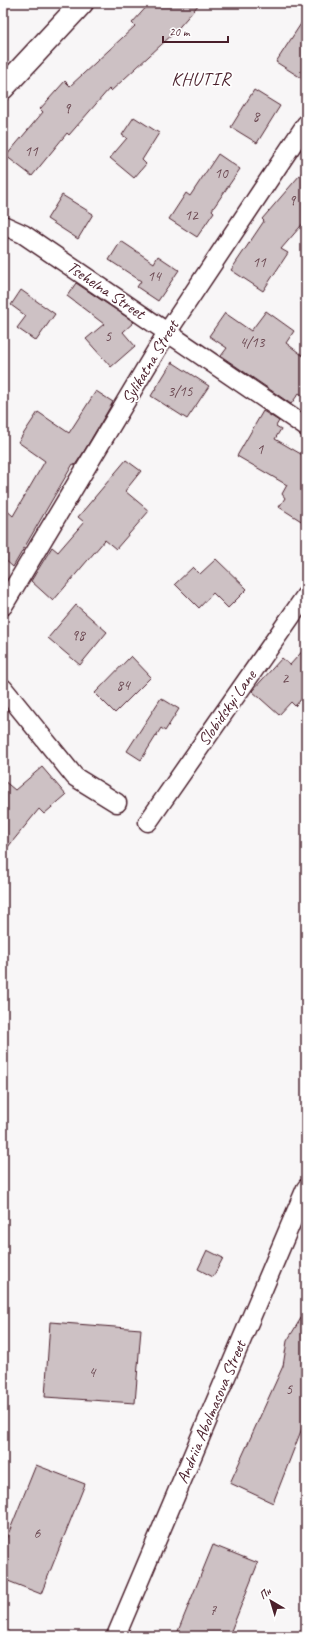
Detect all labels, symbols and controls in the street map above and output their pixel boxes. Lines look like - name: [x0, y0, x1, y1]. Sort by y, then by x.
- scale bar: [163, 18, 228, 44]
- text: 20 m: [169, 24, 191, 40]
- district label: KHUTIR: [171, 68, 232, 90]
- house number: 9: [64, 99, 72, 118]
- house number: 8: [253, 107, 261, 126]
- house number: 11: [24, 142, 39, 161]
- house number: 10: [214, 164, 229, 183]
- house number: 9: [289, 191, 297, 210]
- house number: 12: [184, 206, 199, 225]
- house number: 11: [252, 253, 267, 272]
- street label: Tsehelna Street: [63, 256, 151, 325]
- house number: 14: [147, 267, 162, 286]
- street label: Sylikatna Street: [117, 314, 184, 408]
- house number: 5: [105, 327, 113, 346]
- house number: 4/13: [239, 333, 266, 352]
- house number: 3/15: [167, 382, 194, 401]
- house number: 1: [257, 440, 265, 459]
- house number: 98: [71, 626, 86, 645]
- street label: Slobidskyi Lane: [193, 665, 262, 750]
- house number: 2: [282, 669, 290, 688]
- house number: 84: [116, 676, 131, 695]
- street label: Andriia Abolmasova Street: [171, 1335, 251, 1487]
- house number: 4: [89, 1363, 97, 1382]
- house number: 5: [286, 1380, 294, 1399]
- house number: 6: [34, 1524, 42, 1543]
- north arrow: [251, 1581, 291, 1621]
- text: Пн: [256, 1583, 275, 1602]
- house number: 7: [210, 1601, 218, 1620]

